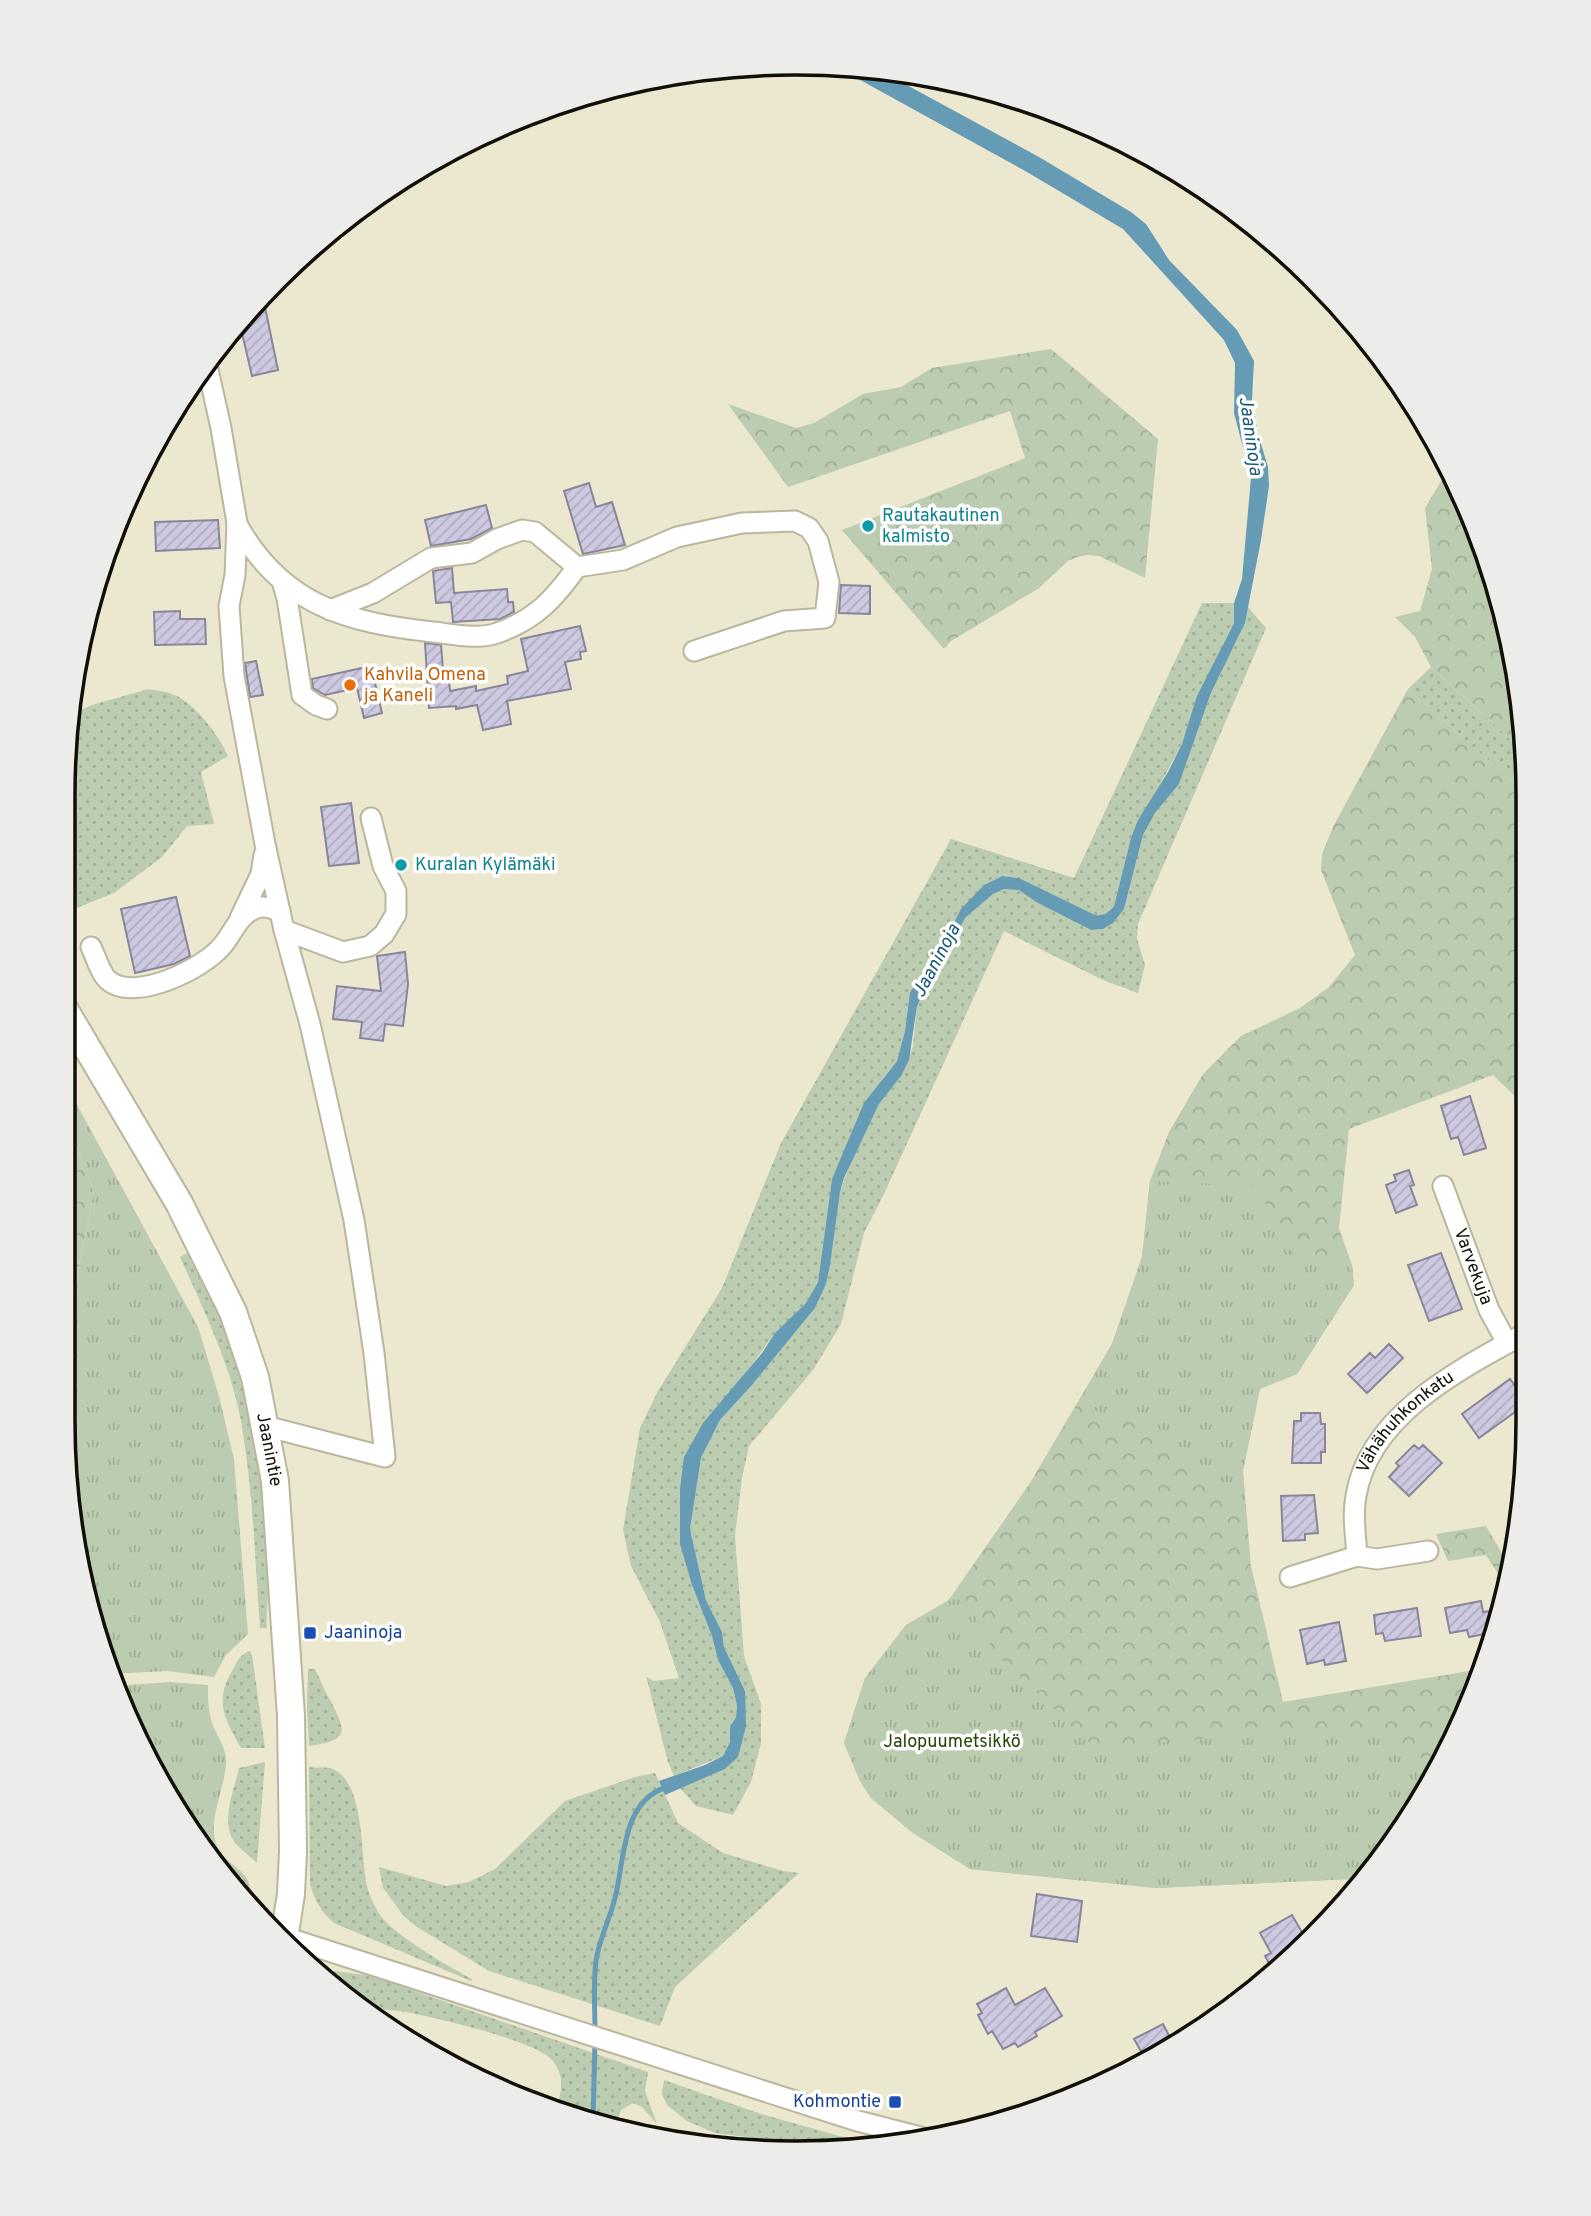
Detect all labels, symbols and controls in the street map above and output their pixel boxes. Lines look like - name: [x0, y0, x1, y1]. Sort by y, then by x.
- water label: Jaaninoja: [1233, 395, 1267, 477]
- place label: Rautakautinen kalmisto: [882, 505, 1000, 549]
- marker: Rautakautinen kalmisto: [860, 518, 876, 534]
- place label: Kahvila Omena ja Kaneli: [363, 664, 486, 708]
- marker: Kahvila Omena ja Kaneli: [342, 677, 358, 693]
- place label: Kuralan Kylämäki: [415, 854, 556, 877]
- marker: Kuralan Kylämäki: [393, 857, 409, 873]
- water label: Jaaninoja: [908, 920, 966, 1002]
- street label: Varvekuja: [1448, 1225, 1498, 1308]
- street label: Vähähuhkonkatu: [1352, 1366, 1458, 1477]
- street label: Jaanintie: [251, 1411, 287, 1487]
- place label: Jaaninoja: [324, 1622, 402, 1645]
- marker: Jaaninoja: [302, 1625, 318, 1641]
- park label: Jalopuumetsikkö: [883, 1731, 1021, 1754]
- place label: Kohmontie: [793, 2091, 881, 2114]
- marker: Kohmontie: [887, 2094, 903, 2110]

